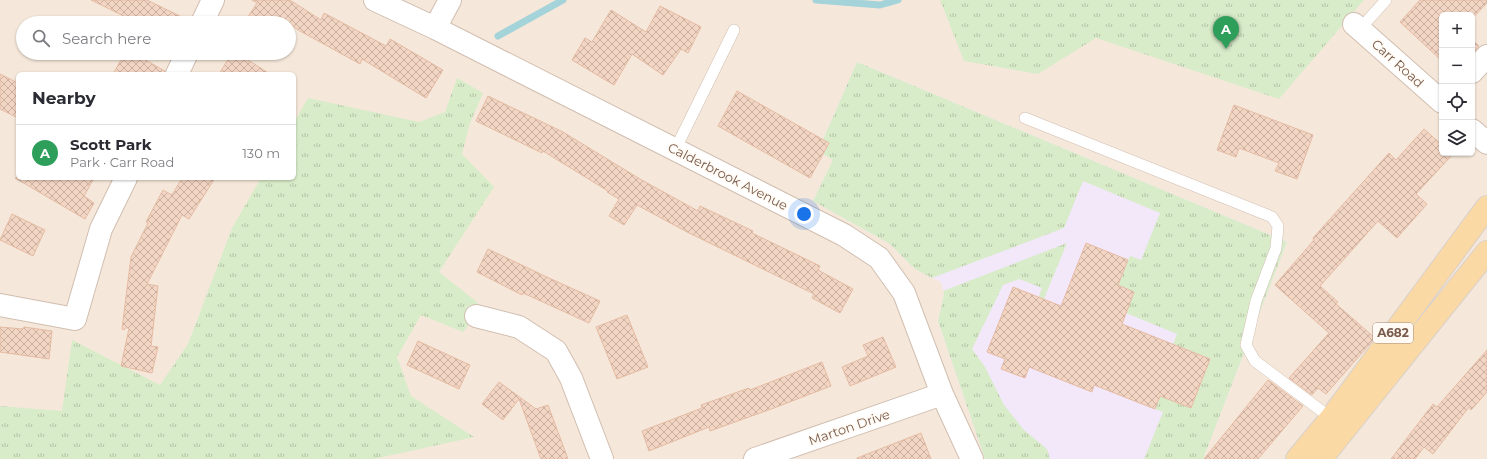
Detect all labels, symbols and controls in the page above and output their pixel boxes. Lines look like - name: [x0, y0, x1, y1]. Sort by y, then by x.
- map controls: [1439, 12, 1475, 156]
- button: +: [1439, 12, 1475, 48]
- search box: [16, 16, 296, 60]
- pin: A: [1213, 16, 1239, 49]
- icon: search: [30, 27, 52, 49]
- text: Search here: [62, 29, 151, 48]
- street label: Carr Road: [1369, 35, 1427, 91]
- button: −: [1439, 48, 1475, 84]
- button: locate: [1439, 84, 1475, 120]
- text: Nearby: [32, 88, 96, 108]
- button: layers: [1439, 120, 1475, 156]
- text: Scott Park: [70, 135, 152, 154]
- street label: Calderbrook Avenue: [665, 139, 791, 213]
- text: A: [40, 145, 50, 161]
- text: 130 m: [242, 145, 280, 161]
- text: Park · Carr Road: [70, 154, 174, 170]
- your location: [794, 204, 814, 224]
- road number: A682: [1373, 323, 1413, 343]
- street label: Marton Drive: [806, 406, 892, 448]

